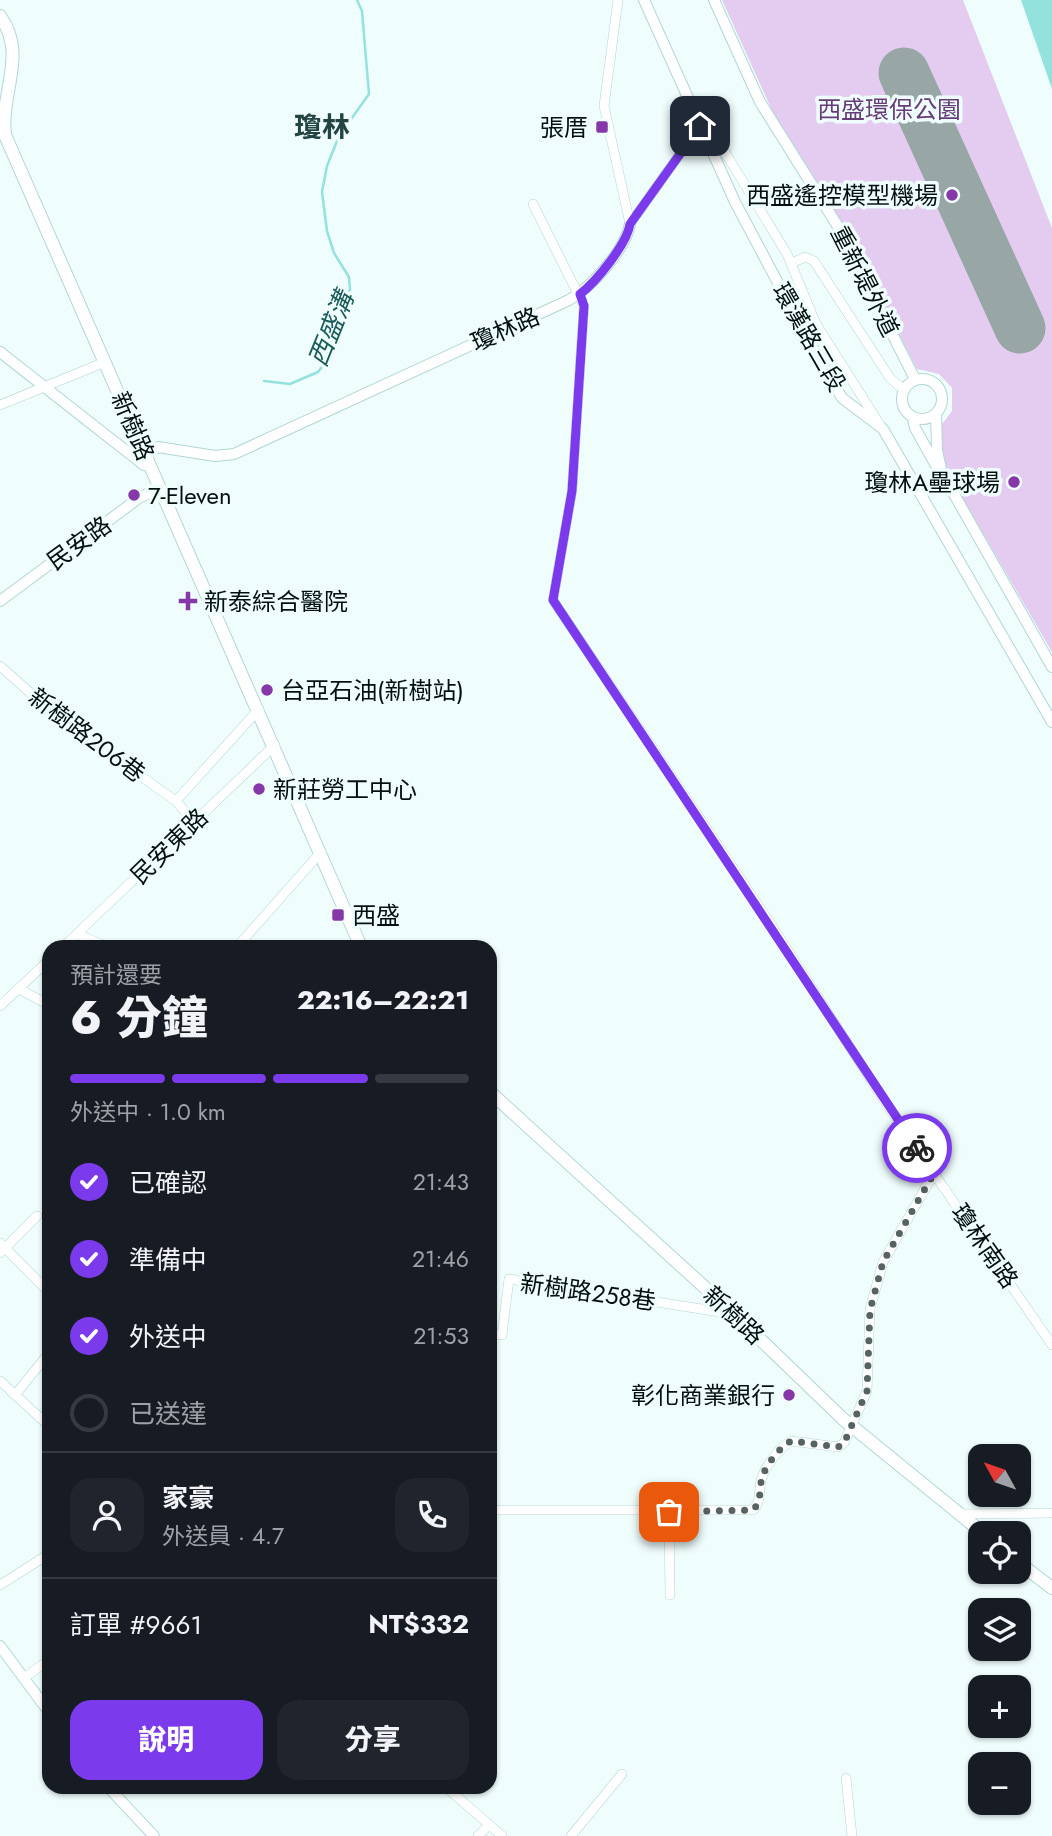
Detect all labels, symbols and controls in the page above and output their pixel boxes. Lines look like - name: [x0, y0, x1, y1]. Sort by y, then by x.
- park label: 西盛環保公園: [817, 92, 961, 127]
- pin: [670, 96, 730, 156]
- district label: 瓊林: [294, 107, 350, 148]
- icon: home: [681, 107, 719, 145]
- place label: 張厝: [540, 110, 588, 145]
- marker: 張厝: [594, 119, 610, 135]
- place label: 西盛遙控模型機場: [746, 178, 938, 213]
- marker: 西盛遙控模型機場: [944, 187, 960, 203]
- street label: 重新堤外道: [822, 220, 908, 342]
- street label: 環漢路三段: [764, 276, 854, 398]
- water label: 西盛溝: [299, 282, 365, 372]
- street label: 瓊林路: [465, 298, 545, 360]
- street label: 新樹路: [103, 386, 163, 466]
- place label: 瓊林A壘球場: [864, 465, 1000, 500]
- marker: 瓊林A壘球場: [1006, 474, 1022, 490]
- place label: 7-Eleven: [148, 478, 232, 513]
- marker: 7-Eleven: [126, 487, 142, 503]
- street label: 民安路: [40, 508, 118, 578]
- place label: 新泰綜合醫院: [204, 584, 348, 619]
- marker: 新泰綜合醫院: [178, 591, 198, 611]
- place label: 台亞石油(新樹站): [281, 673, 464, 708]
- street label: 新樹路206巷: [21, 680, 153, 790]
- marker: 台亞石油(新樹站): [259, 682, 275, 698]
- place label: 新莊勞工中心: [273, 772, 417, 807]
- marker: 新莊勞工中心: [251, 781, 267, 797]
- street label: 民安東路: [122, 800, 216, 892]
- place label: 西盛: [352, 898, 400, 933]
- marker: 西盛: [330, 907, 346, 923]
- text: 預計還要: [70, 958, 162, 992]
- text: 22:16–22:21: [297, 981, 469, 1019]
- text: 6 分鐘: [70, 985, 208, 1051]
- text: 外送中 · 1.0 km: [70, 1095, 226, 1129]
- courier: [882, 1113, 952, 1183]
- icon: bike: [898, 1129, 936, 1167]
- icon: check: [70, 1163, 108, 1201]
- text: 已確認: [129, 1164, 207, 1202]
- text: 21:43: [413, 1165, 469, 1199]
- street label: 瓊林南路: [943, 1197, 1027, 1295]
- icon: check: [70, 1240, 108, 1278]
- text: 準備中: [129, 1241, 207, 1279]
- text: 21:46: [412, 1242, 469, 1276]
- street label: 新樹路258巷: [518, 1265, 658, 1319]
- street label: 新樹路: [696, 1278, 772, 1352]
- icon: check: [70, 1317, 108, 1355]
- text: 外送中: [129, 1318, 207, 1356]
- text: 21:53: [413, 1319, 469, 1353]
- place label: 彰化商業銀行: [631, 1378, 775, 1413]
- marker: 彰化商業銀行: [781, 1387, 797, 1403]
- text: 已送達: [129, 1395, 207, 1433]
- north arrow: [968, 1444, 1031, 1507]
- map controls: [968, 1444, 1031, 1815]
- button: person: [70, 1478, 144, 1552]
- button: phone: [395, 1478, 469, 1552]
- text: 家豪: [162, 1479, 214, 1517]
- pin: [639, 1482, 699, 1542]
- icon: bag: [650, 1493, 688, 1531]
- text: 外送員 · 4.7: [162, 1519, 284, 1553]
- button: locate: [968, 1521, 1031, 1584]
- button: layers: [968, 1598, 1031, 1661]
- text: NT$332: [368, 1605, 469, 1643]
- text: 訂單 #9661: [70, 1606, 202, 1644]
- button: +: [968, 1675, 1031, 1738]
- button: 說明: [70, 1700, 263, 1780]
- button: 分享: [277, 1700, 469, 1780]
- button: −: [968, 1752, 1031, 1815]

